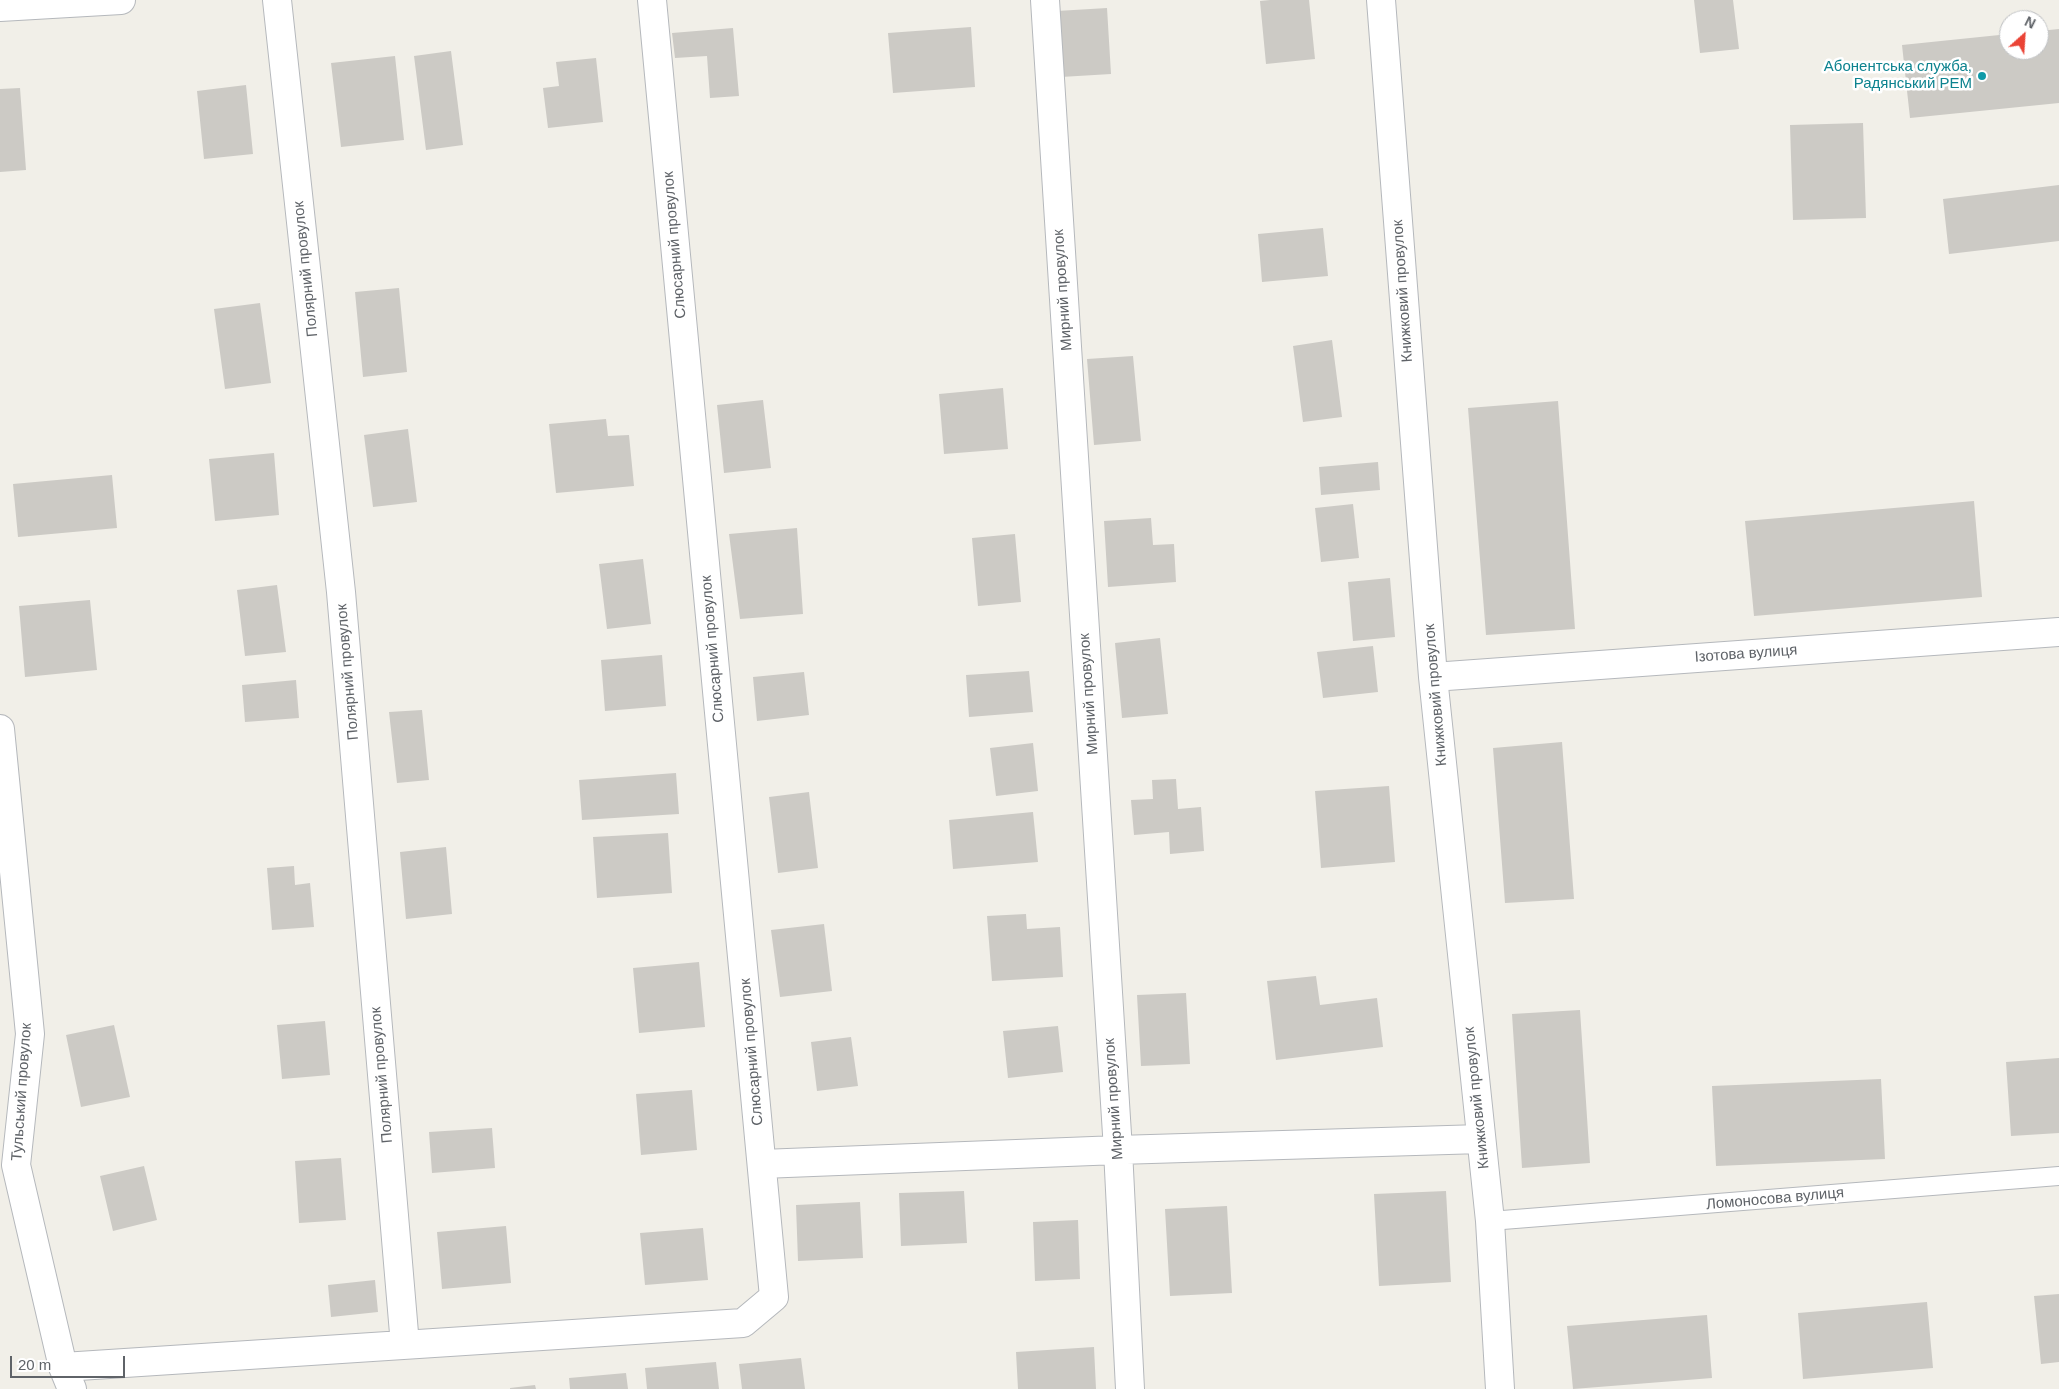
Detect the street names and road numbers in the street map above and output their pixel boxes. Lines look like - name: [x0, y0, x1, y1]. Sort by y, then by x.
- street label: Слюсарний провулок: [660, 171, 690, 319]
- street label: Полярний провулок: [290, 200, 322, 338]
- street label: Книжковий провулок: [1389, 219, 1417, 363]
- street label: Мирний провулок: [1050, 229, 1076, 351]
- street label: Слюсарний провулок: [698, 575, 728, 723]
- street label: Полярний провулок: [333, 603, 363, 741]
- street label: Книжковий провулок: [1421, 623, 1451, 767]
- street label: Мирний провулок: [1076, 633, 1102, 755]
- street label: Ізотова вулиця: [1694, 641, 1798, 667]
- street label: Слюсарний провулок: [737, 978, 767, 1126]
- street label: Полярний провулок: [367, 1006, 397, 1144]
- street label: Тульський провулок: [8, 1022, 36, 1162]
- street label: Книжковий провулок: [1461, 1026, 1493, 1170]
- street label: Мирний провулок: [1101, 1038, 1127, 1160]
- street label: Ломоносова вулиця: [1705, 1184, 1845, 1214]

